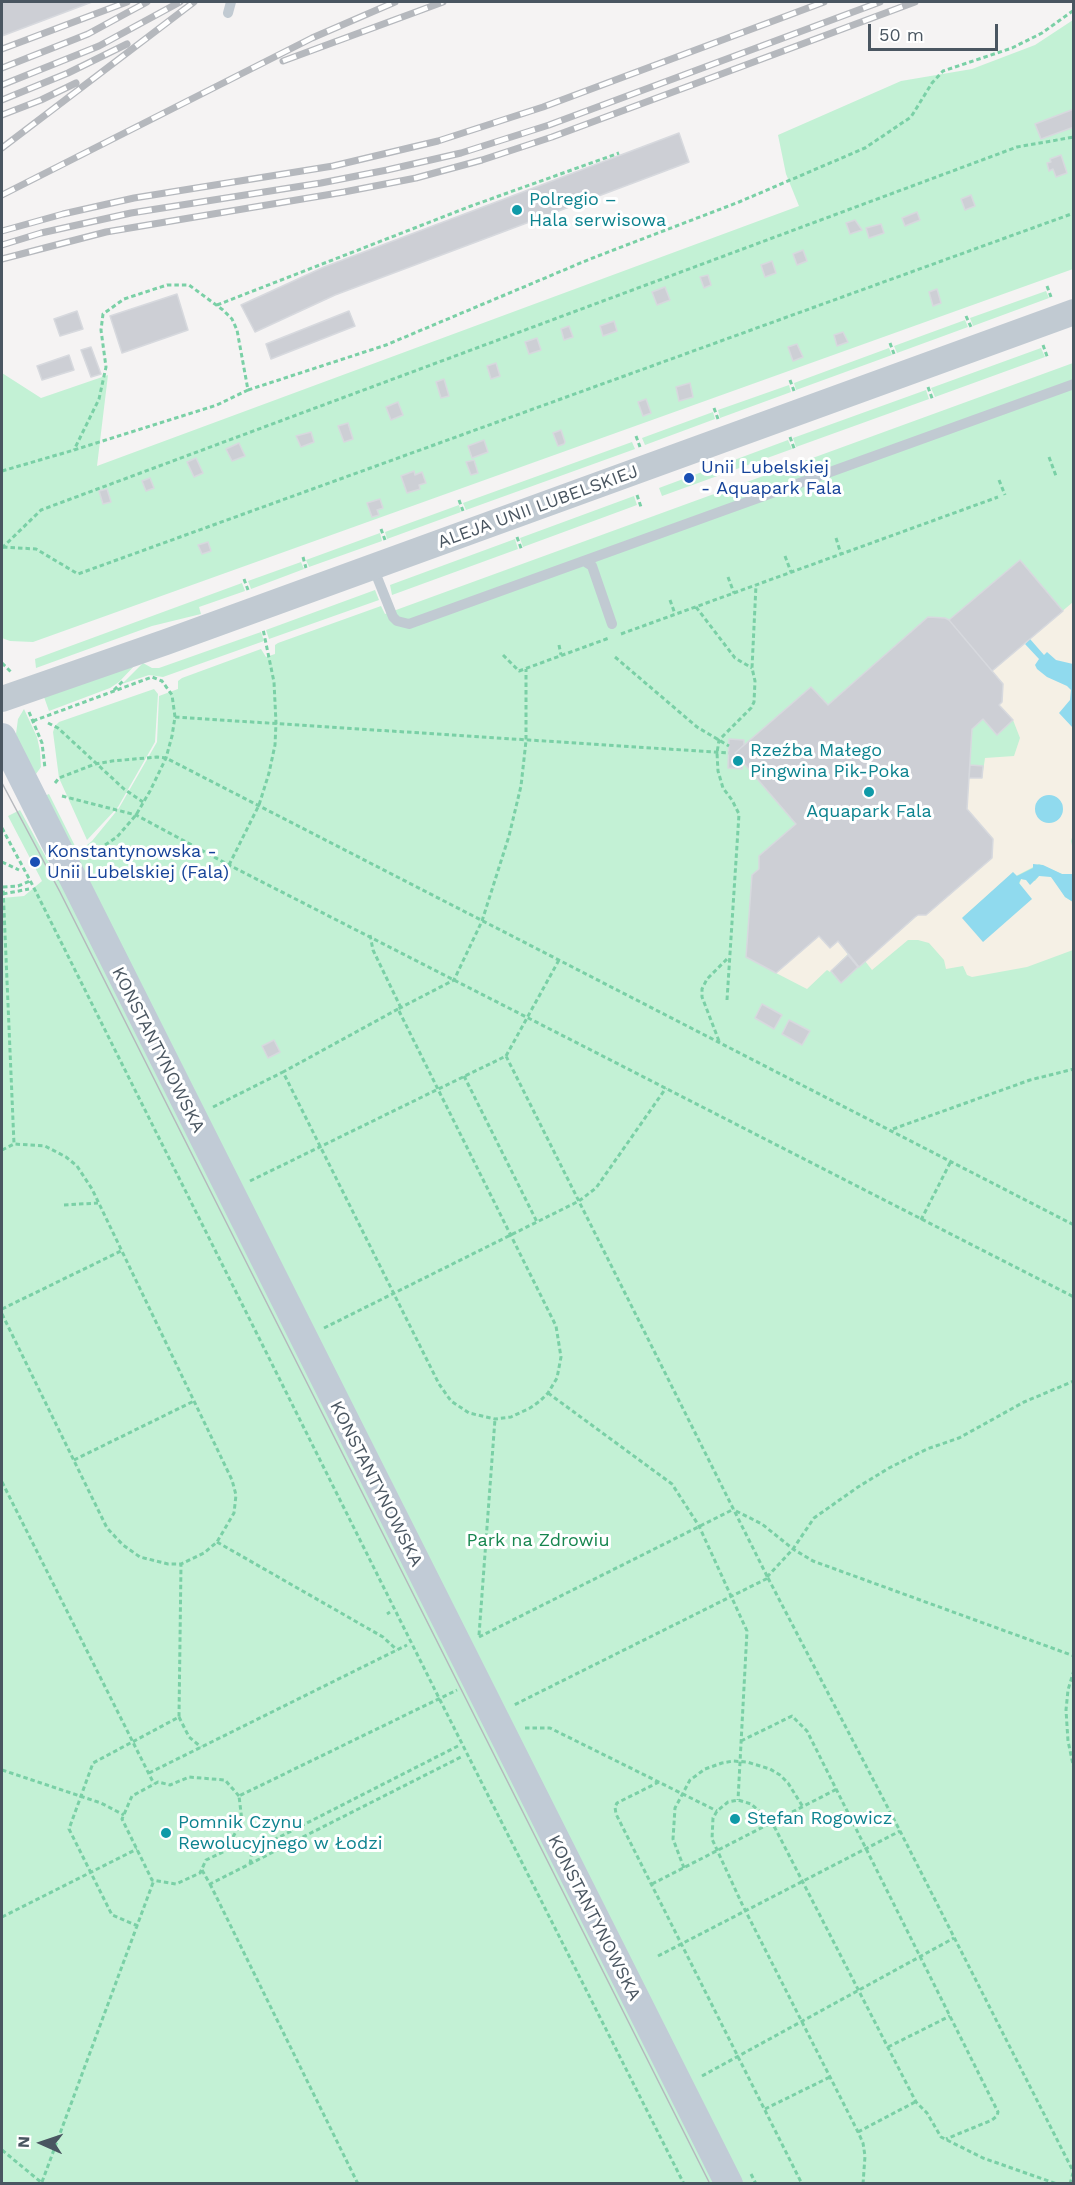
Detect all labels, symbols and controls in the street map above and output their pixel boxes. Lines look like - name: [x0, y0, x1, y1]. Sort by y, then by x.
- scale bar: [871, 12, 1002, 50]
- text: 50 m: [879, 24, 924, 45]
- place label: Polregio – Hala serwisowa: [529, 189, 666, 232]
- marker: Polregio – Hala serwisowa: [510, 203, 524, 217]
- place label: Unii Lubelskiej - Aquapark Fala: [701, 457, 842, 500]
- street label: ALEJA UNII LUBELSKIEJ: [435, 461, 641, 553]
- marker: Unii Lubelskiej - Aquapark Fala: [682, 471, 696, 485]
- place label: Rzeźba Małego Pingwina Pik-Poka: [750, 740, 910, 783]
- marker: Rzeźba Małego Pingwina Pik-Poka: [731, 754, 745, 768]
- marker: Aquapark Fala: [862, 785, 876, 799]
- place label: Aquapark Fala: [806, 801, 932, 823]
- place label: Konstantynowska - Unii Lubelskiej (Fala): [47, 841, 229, 884]
- marker: Konstantynowska - Unii Lubelskiej (Fala): [28, 855, 42, 869]
- street label: KONSTANTYNOWSKA: [107, 964, 209, 1136]
- street label: KONSTANTYNOWSKA: [325, 1398, 427, 1570]
- park label: Park na Zdrowiu: [466, 1530, 610, 1552]
- place label: Stefan Rogowicz: [747, 1808, 892, 1830]
- place label: Pomnik Czynu Rewolucyjnego w Łodzi: [178, 1812, 383, 1854]
- marker: Stefan Rogowicz: [728, 1812, 742, 1826]
- marker: Pomnik Czynu Rewolucyjnego w Łodzi: [159, 1826, 173, 1840]
- street label: KONSTANTYNOWSKA: [543, 1832, 645, 2004]
- north arrow: [12, 2113, 72, 2173]
- text: N: [14, 2136, 33, 2148]

